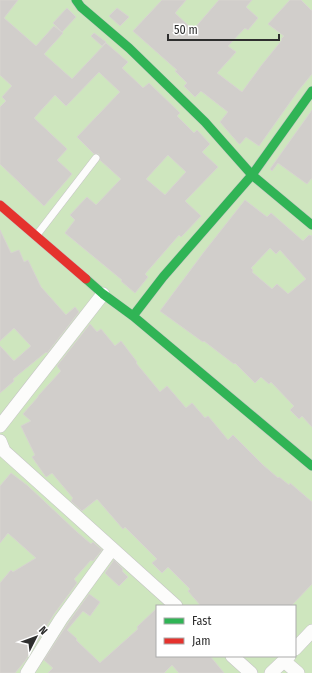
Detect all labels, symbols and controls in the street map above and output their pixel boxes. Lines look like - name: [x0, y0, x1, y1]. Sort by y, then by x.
- scale bar: [168, 16, 279, 42]
- text: 50 m: [174, 23, 198, 37]
- legend: [156, 605, 296, 657]
- text: Fast: [192, 614, 211, 628]
- north arrow: [16, 617, 56, 657]
- text: N: [36, 624, 50, 637]
- text: Jam: [192, 634, 210, 648]

